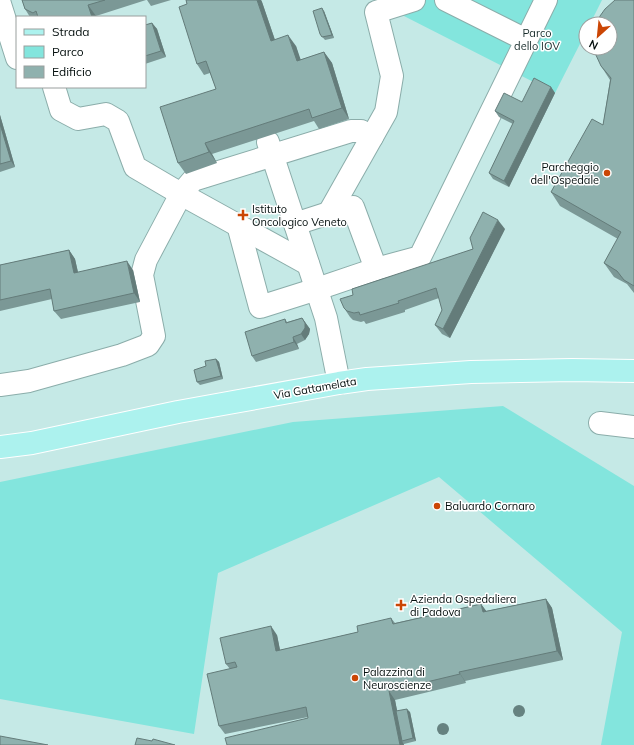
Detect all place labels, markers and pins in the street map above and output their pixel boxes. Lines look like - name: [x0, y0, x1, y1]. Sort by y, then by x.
- place label: Parcheggio dell'Ospedale: [530, 160, 599, 187]
- marker: Parcheggio dell'Ospedale: [602, 168, 612, 178]
- place label: Istituto Oncologico Veneto: [252, 202, 347, 229]
- marker: Istituto Oncologico Veneto: [237, 209, 249, 221]
- place label: Baluardo Cornaro: [445, 499, 535, 513]
- marker: Baluardo Cornaro: [432, 501, 442, 511]
- place label: Azienda Ospedaliera di Padova: [410, 592, 516, 619]
- marker: Azienda Ospedaliera di Padova: [395, 599, 407, 611]
- place label: Palazzina di Neuroscienze: [363, 665, 431, 692]
- marker: Palazzina di Neuroscienze: [350, 673, 360, 683]

